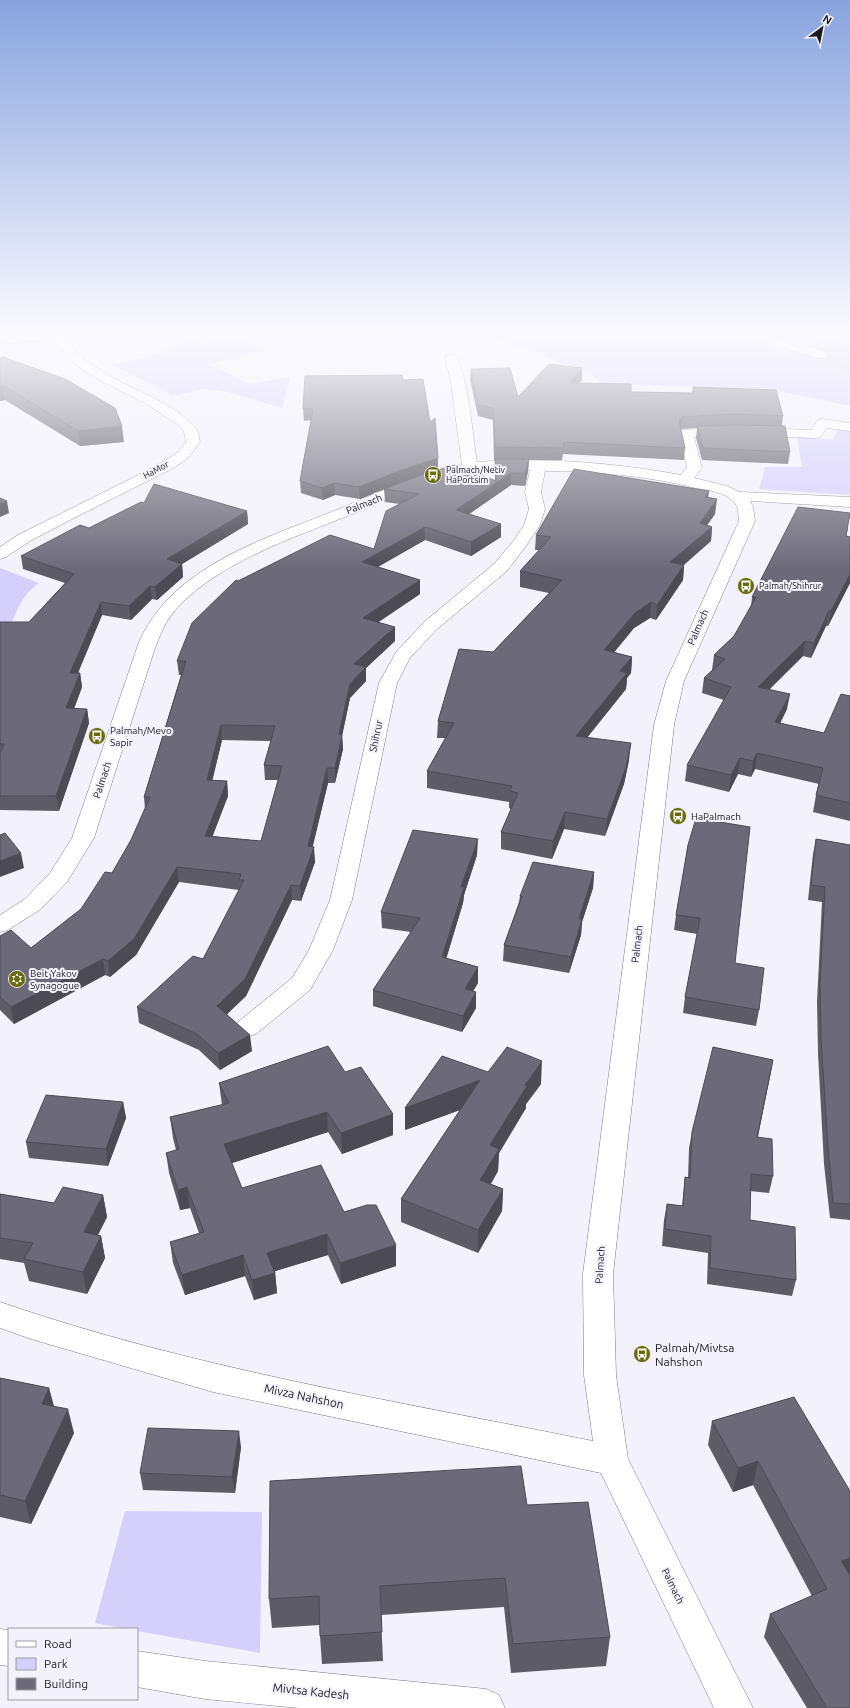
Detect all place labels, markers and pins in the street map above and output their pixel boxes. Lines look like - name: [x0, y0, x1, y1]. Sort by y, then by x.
- bus stop icon: Palmach/Netiv HaPortsim: [423, 465, 443, 485]
- place label: Palmach/Netiv HaPortsim: [446, 465, 505, 485]
- bus stop icon: Palmah/Shihrur: [736, 576, 756, 596]
- place label: Palmah/Shihrur: [759, 581, 822, 591]
- place label: Palmah/Mevo Sapir: [110, 725, 172, 748]
- bus stop icon: Palmah/Mevo Sapir: [87, 726, 107, 746]
- bus stop icon: HaPalmach: [668, 806, 688, 826]
- place label: HaPalmach: [691, 811, 741, 822]
- place label: Beit Yakov Synagogue: [30, 968, 79, 991]
- synagogue icon: Beit Yakov Synagogue: [7, 969, 27, 989]
- place label: Palmah/Mivtsa Nahshon: [655, 1341, 734, 1368]
- bus stop icon: Palmah/Mivtsa Nahshon: [632, 1344, 652, 1364]

